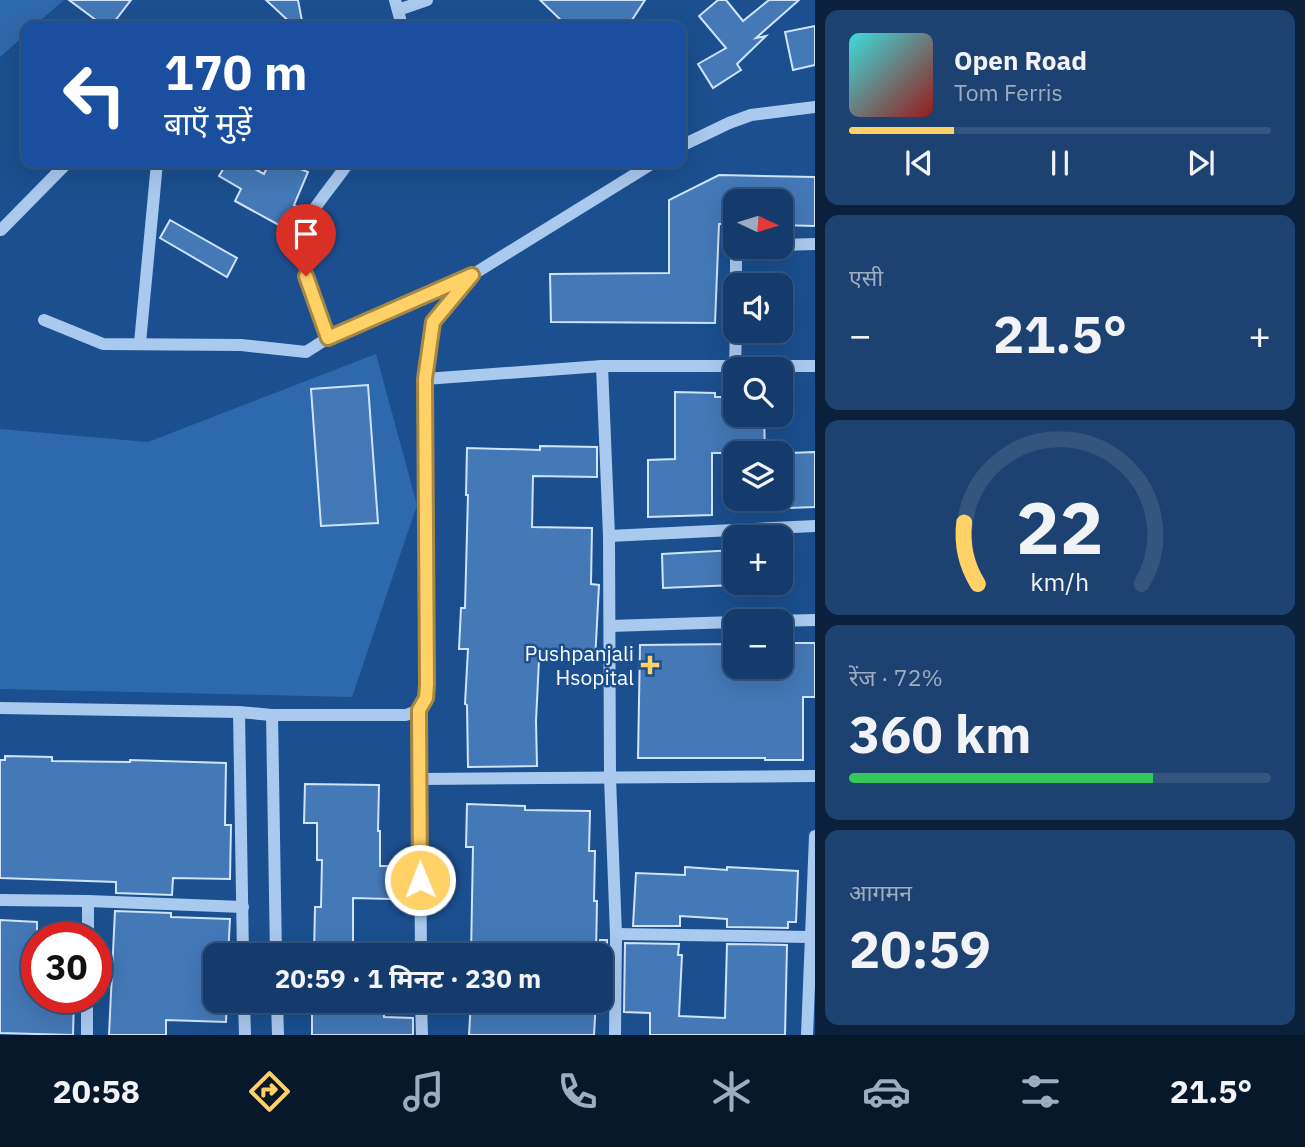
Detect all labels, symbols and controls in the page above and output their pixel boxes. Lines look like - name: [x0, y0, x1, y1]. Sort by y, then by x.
- text: 170 m: [164, 40, 308, 103]
- text: Open Road: [954, 43, 1087, 77]
- icon: left: [49, 49, 140, 140]
- text: Tom Ferris: [954, 77, 1063, 107]
- text: बाएँ मुड़ें: [164, 102, 252, 144]
- icon: previous: [900, 144, 938, 182]
- icon: pause: [1041, 144, 1079, 182]
- icon: next: [1182, 144, 1220, 182]
- north arrow: [723, 189, 793, 259]
- map controls: [723, 189, 793, 679]
- pin: [276, 204, 336, 276]
- icon: arrive: [287, 215, 325, 253]
- text: एसी: [849, 262, 883, 292]
- button: sound: [723, 273, 793, 343]
- text: 21.5°: [993, 300, 1127, 367]
- text: −: [849, 310, 872, 359]
- text: +: [1248, 310, 1271, 359]
- button: search: [723, 357, 793, 427]
- button: layers: [723, 441, 793, 511]
- text: 22: [1016, 479, 1104, 574]
- button: +: [723, 525, 793, 595]
- text: km/h: [1031, 564, 1089, 597]
- button: −: [723, 609, 793, 679]
- place label: Pushpanjali Hsopital: [524, 639, 634, 691]
- marker: Pushpanjali Hsopital: [640, 655, 660, 675]
- text: रेंज · 72%: [849, 662, 943, 692]
- text: 360 km: [849, 700, 1031, 767]
- position arrow: [383, 843, 457, 917]
- text: आगमन: [849, 877, 912, 907]
- text: 20:59: [849, 915, 991, 982]
- speed limit sign: 30: [21, 922, 112, 1013]
- text: 20:59 · 1 मिनट · 230 m: [275, 961, 541, 995]
- icon: directions: [245, 1067, 294, 1116]
- icon: music: [399, 1067, 448, 1116]
- icon: phone: [553, 1067, 602, 1116]
- icon: climate: [707, 1067, 756, 1116]
- icon: car: [862, 1067, 911, 1116]
- icon: filters: [1016, 1067, 1065, 1116]
- text: 20:58: [53, 1070, 140, 1112]
- text: 21.5°: [1170, 1070, 1252, 1112]

